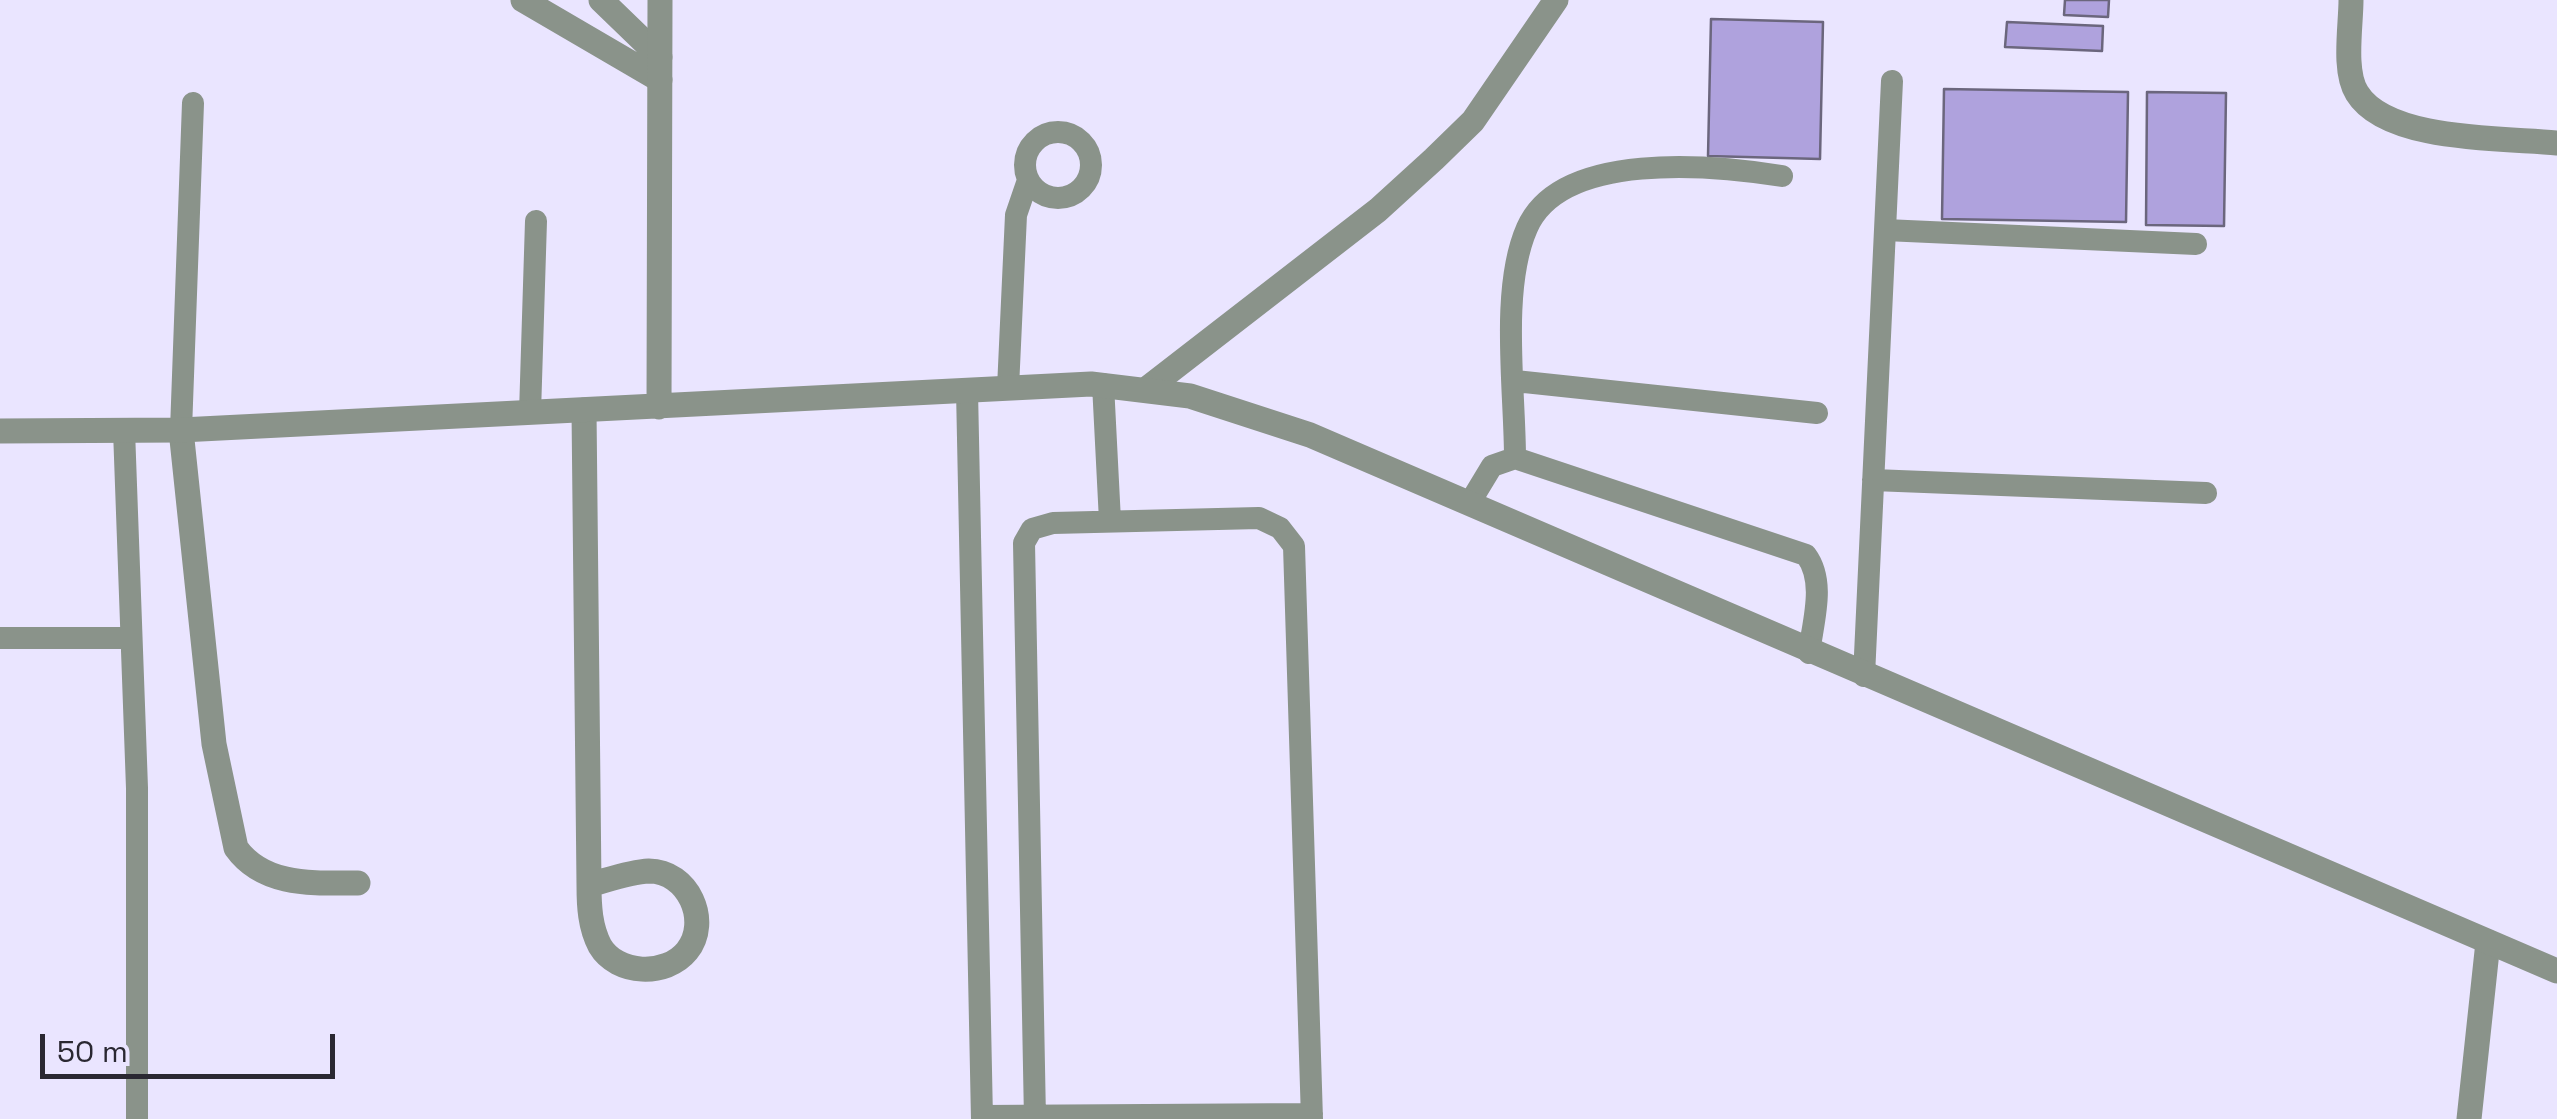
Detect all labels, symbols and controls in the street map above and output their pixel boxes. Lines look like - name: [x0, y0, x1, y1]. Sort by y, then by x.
- scale bar: [45, 1014, 340, 1076]
- text: 50 m: [57, 1032, 128, 1071]

